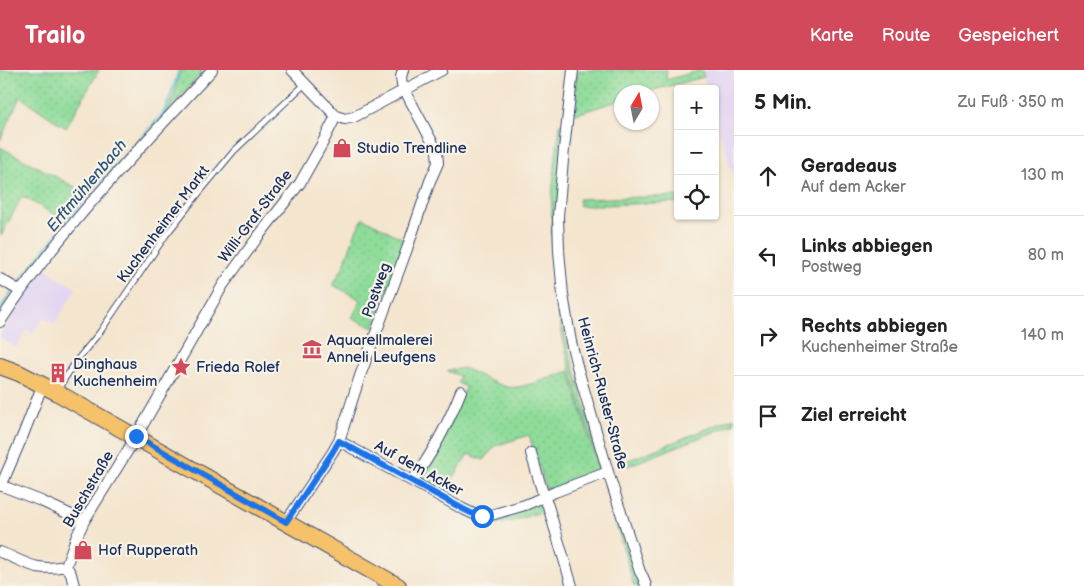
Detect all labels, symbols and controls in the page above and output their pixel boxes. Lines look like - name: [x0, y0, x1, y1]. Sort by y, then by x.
- text: Trailo: [25, 21, 85, 50]
- text: Karte: [810, 25, 854, 46]
- text: Route: [882, 25, 930, 46]
- text: Gespeichert: [958, 25, 1059, 46]
- north arrow: [614, 85, 659, 130]
- map controls: [674, 85, 719, 220]
- button: +: [674, 85, 719, 130]
- text: 5 Min.: [754, 90, 811, 115]
- text: Zu Fuß · 350 m: [958, 93, 1064, 112]
- button: −: [674, 130, 719, 175]
- water label: Erftmühlenbach: [43, 136, 131, 236]
- shop icon: Studio Trendline: [331, 137, 353, 159]
- place label: Studio Trendline: [357, 139, 467, 158]
- text: Geradeaus: [801, 155, 897, 178]
- street label: Kuchenheimer Markt: [113, 162, 214, 287]
- icon: ahead: [754, 162, 782, 190]
- street label: Willi-Graf-Straße: [214, 166, 297, 267]
- text: 130 m: [1021, 166, 1064, 185]
- button: locate: [674, 175, 719, 220]
- text: Auf dem Acker: [801, 178, 906, 197]
- text: Links abbiegen: [801, 235, 933, 258]
- icon: left: [754, 242, 782, 270]
- text: 80 m: [1028, 246, 1064, 265]
- text: Postweg: [801, 258, 862, 277]
- street label: Postweg: [358, 260, 395, 320]
- street label: Heinrich-Ruster-Straße: [573, 315, 632, 472]
- text: Rechts abbiegen: [801, 315, 948, 338]
- icon: right: [754, 322, 782, 350]
- text: 140 m: [1021, 326, 1064, 345]
- place label: Aquarellmalerei Anneli Leufgens: [327, 331, 436, 367]
- museum icon: Aquarellmalerei Anneli Leufgens: [301, 338, 323, 360]
- text: Kuchenheimer Straße: [801, 338, 958, 357]
- place label: Dinghaus Kuchenheim: [73, 355, 157, 391]
- place icon: Frieda Rolef: [170, 356, 192, 378]
- place label: Frieda Rolef: [196, 358, 280, 377]
- building icon: Dinghaus Kuchenheim: [47, 362, 69, 384]
- icon: arrive: [754, 402, 782, 430]
- text: Ziel erreicht: [801, 404, 907, 427]
- route end: [125, 425, 148, 448]
- street label: Auf dem Acker: [371, 436, 467, 501]
- street label: Buschstraße: [59, 448, 118, 531]
- route start: [471, 505, 494, 528]
- shop icon: Hof Rupperath: [72, 539, 94, 561]
- place label: Hof Rupperath: [98, 541, 198, 560]

